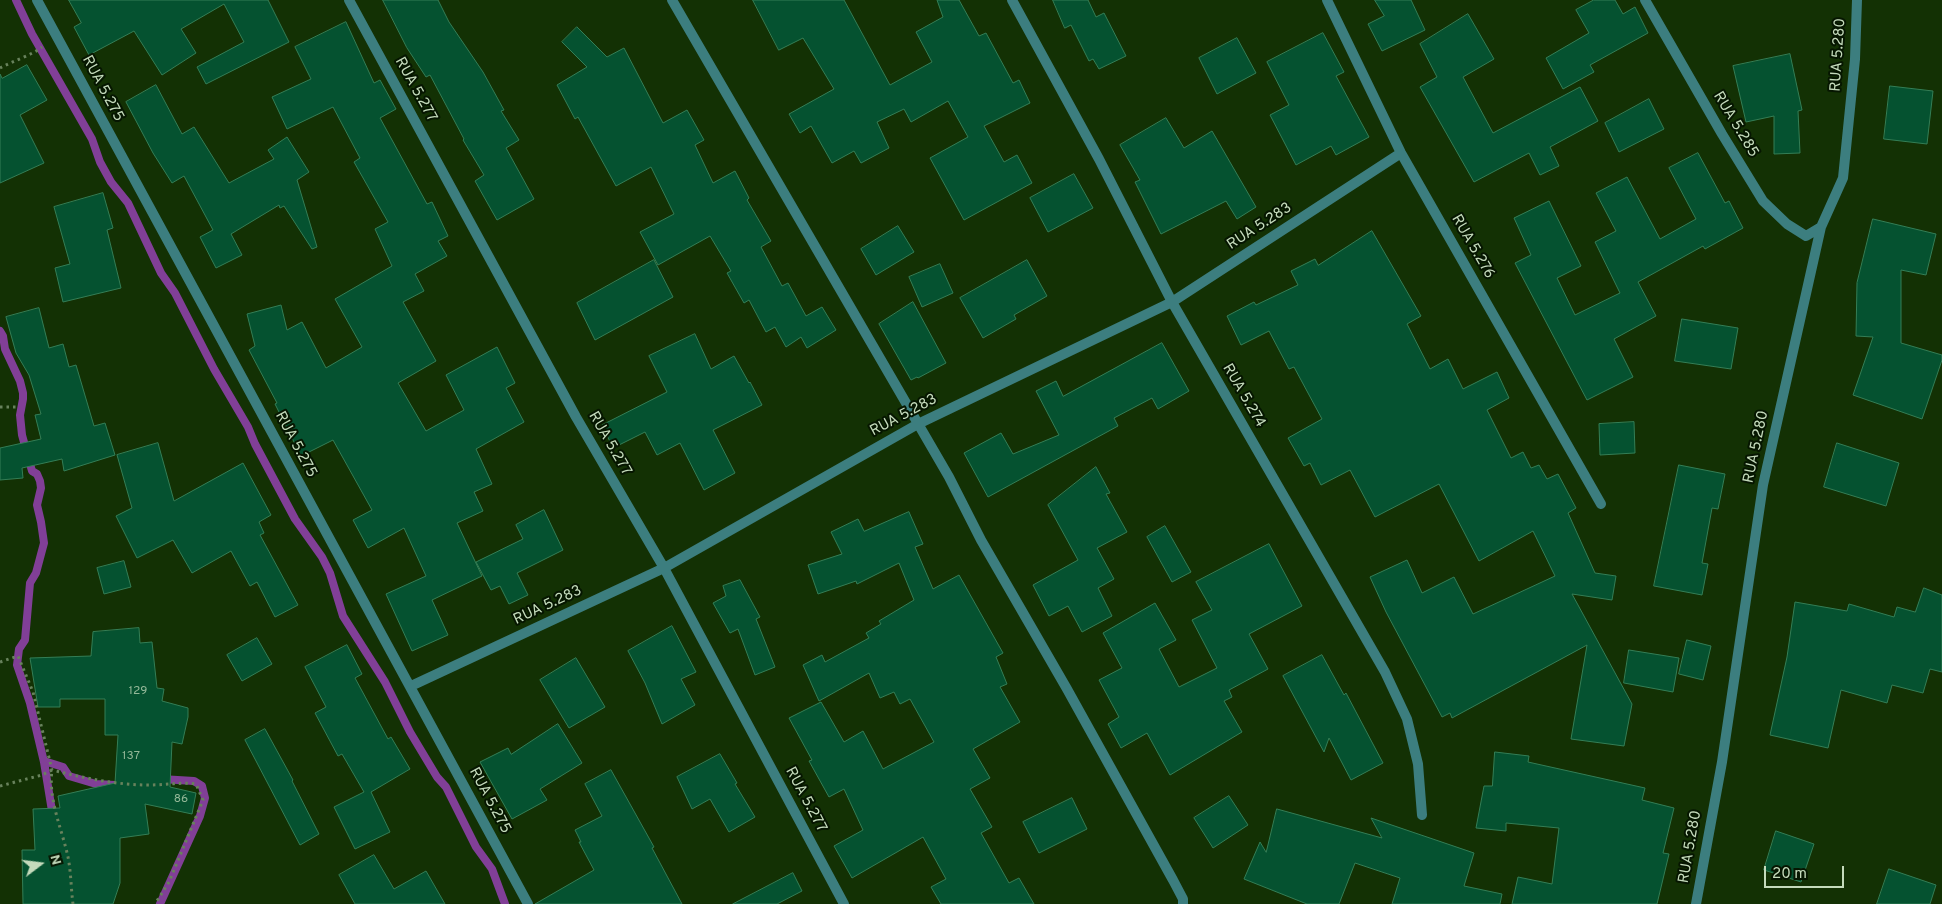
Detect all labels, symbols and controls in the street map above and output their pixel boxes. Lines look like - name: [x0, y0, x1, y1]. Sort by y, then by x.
- street label: RUA 5.280: [1827, 18, 1851, 92]
- street label: RUA 5.275: [77, 53, 127, 125]
- street label: RUA 5.277: [390, 55, 440, 125]
- street label: RUA 5.285: [1708, 89, 1762, 161]
- street label: RUA 5.283: [1224, 199, 1296, 255]
- street label: RUA 5.276: [1446, 212, 1498, 282]
- street label: RUA 5.274: [1218, 361, 1268, 431]
- street label: RUA 5.283: [867, 391, 941, 441]
- street label: RUA 5.275: [270, 409, 320, 481]
- street label: RUA 5.277: [583, 409, 635, 479]
- street label: RUA 5.280: [1741, 409, 1773, 485]
- street label: RUA 5.283: [511, 582, 585, 630]
- house number: 129: [129, 685, 147, 699]
- house number: 137: [122, 750, 140, 764]
- street label: RUA 5.277: [780, 764, 830, 836]
- street label: RUA 5.275: [464, 765, 514, 837]
- house number: 86: [174, 793, 188, 807]
- street label: RUA 5.280: [1676, 809, 1706, 885]
- north arrow: [15, 839, 65, 889]
- text: N: [45, 853, 64, 867]
- scale bar: [1767, 856, 1847, 888]
- text: 20 m: [1772, 865, 1807, 884]

